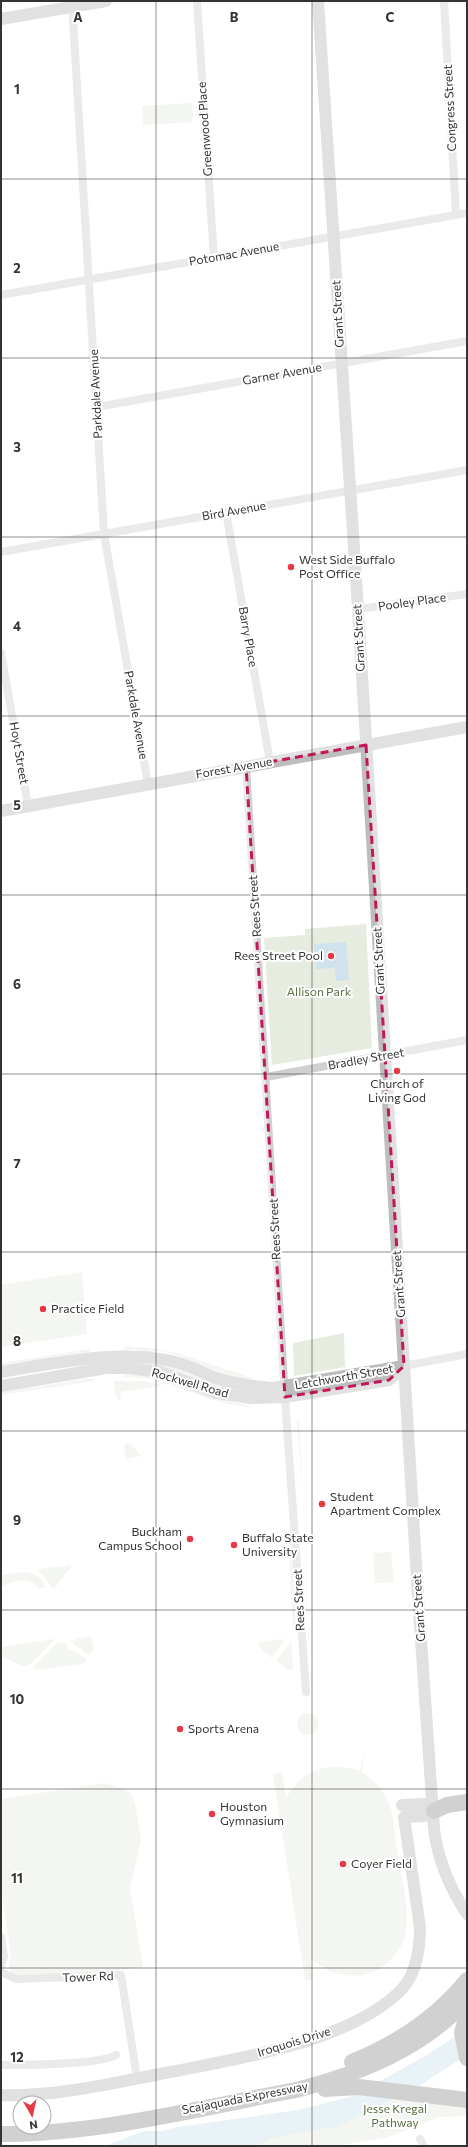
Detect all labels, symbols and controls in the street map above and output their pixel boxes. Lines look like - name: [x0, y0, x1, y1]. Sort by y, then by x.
- text: A: [73, 9, 83, 25]
- text: B: [230, 9, 239, 25]
- text: C: [386, 9, 395, 25]
- street label: Congress Street: [440, 64, 458, 152]
- text: 1: [14, 81, 20, 97]
- street label: Greenwood Place: [194, 81, 214, 177]
- street label: Potomac Avenue: [188, 238, 280, 268]
- text: 2: [13, 260, 21, 276]
- street label: Grant Street: [328, 280, 346, 348]
- street label: Parkdale Avenue: [86, 349, 104, 439]
- street label: Garner Avenue: [241, 359, 323, 387]
- text: 3: [13, 439, 21, 455]
- street label: Bird Avenue: [201, 498, 267, 523]
- place label: West Side Buffalo Post Office: [299, 552, 395, 580]
- marker: West Side Buffalo Post Office: [286, 562, 296, 572]
- street label: Pooley Place: [377, 589, 447, 613]
- street label: Grant Street: [349, 604, 367, 672]
- street label: Barry Place: [237, 605, 261, 668]
- text: 4: [13, 618, 21, 634]
- street label: Parkdale Avenue: [122, 669, 152, 760]
- street label: Hoyt Street: [8, 720, 32, 785]
- street label: Forest Avenue: [195, 753, 273, 781]
- text: 5: [13, 797, 21, 813]
- street label: Rees Street: [245, 875, 263, 937]
- street label: Grant Street: [369, 927, 387, 995]
- place label: Rees Street Pool: [234, 948, 323, 962]
- marker: Rees Street Pool: [326, 951, 336, 961]
- text: 6: [13, 976, 21, 992]
- park label: Allison Park: [287, 984, 352, 998]
- street label: Bradley Street: [327, 1044, 405, 1072]
- marker: Church of Living God: [392, 1066, 402, 1076]
- place label: Church of Living God: [368, 1076, 426, 1104]
- text: 7: [13, 1155, 21, 1171]
- street label: Rees Street: [265, 1198, 283, 1260]
- street label: Grant Street: [389, 1250, 407, 1318]
- place label: Practice Field: [51, 1301, 124, 1315]
- marker: Practice Field: [38, 1304, 48, 1314]
- text: 8: [13, 1333, 21, 1349]
- street label: Letchworth Street: [293, 1360, 394, 1392]
- street label: Rockwell Road: [150, 1364, 230, 1400]
- place label: Student Apartment Complex: [330, 1489, 442, 1517]
- marker: Student Apartment Complex: [317, 1499, 327, 1509]
- text: 9: [13, 1512, 21, 1528]
- place label: Buckham Campus School: [98, 1524, 182, 1552]
- place label: Buffalo State University: [242, 1530, 314, 1558]
- marker: Buckham Campus School: [185, 1534, 195, 1544]
- marker: Buffalo State University: [229, 1540, 239, 1550]
- street label: Rees Street: [289, 1569, 307, 1631]
- street label: Grant Street: [409, 1574, 427, 1642]
- text: 10: [10, 1691, 25, 1707]
- place label: Sports Arena: [188, 1721, 259, 1735]
- marker: Sports Arena: [175, 1724, 185, 1734]
- place label: Houston Gymnasium: [220, 1799, 284, 1827]
- marker: Houston Gymnasium: [207, 1809, 217, 1819]
- place label: Coyer Field: [351, 1856, 412, 1870]
- marker: Coyer Field: [338, 1859, 348, 1869]
- text: 11: [11, 1870, 23, 1886]
- street label: Tower Rd: [62, 1968, 114, 1984]
- street label: Iroquois Drive: [255, 2023, 332, 2059]
- text: 12: [10, 2049, 24, 2065]
- street label: Scajaquada Expressway: [181, 2078, 309, 2116]
- north arrow: [12, 2095, 52, 2135]
- park label: Jesse Kregal Pathway: [363, 2101, 427, 2129]
- text: N: [29, 2118, 39, 2132]

